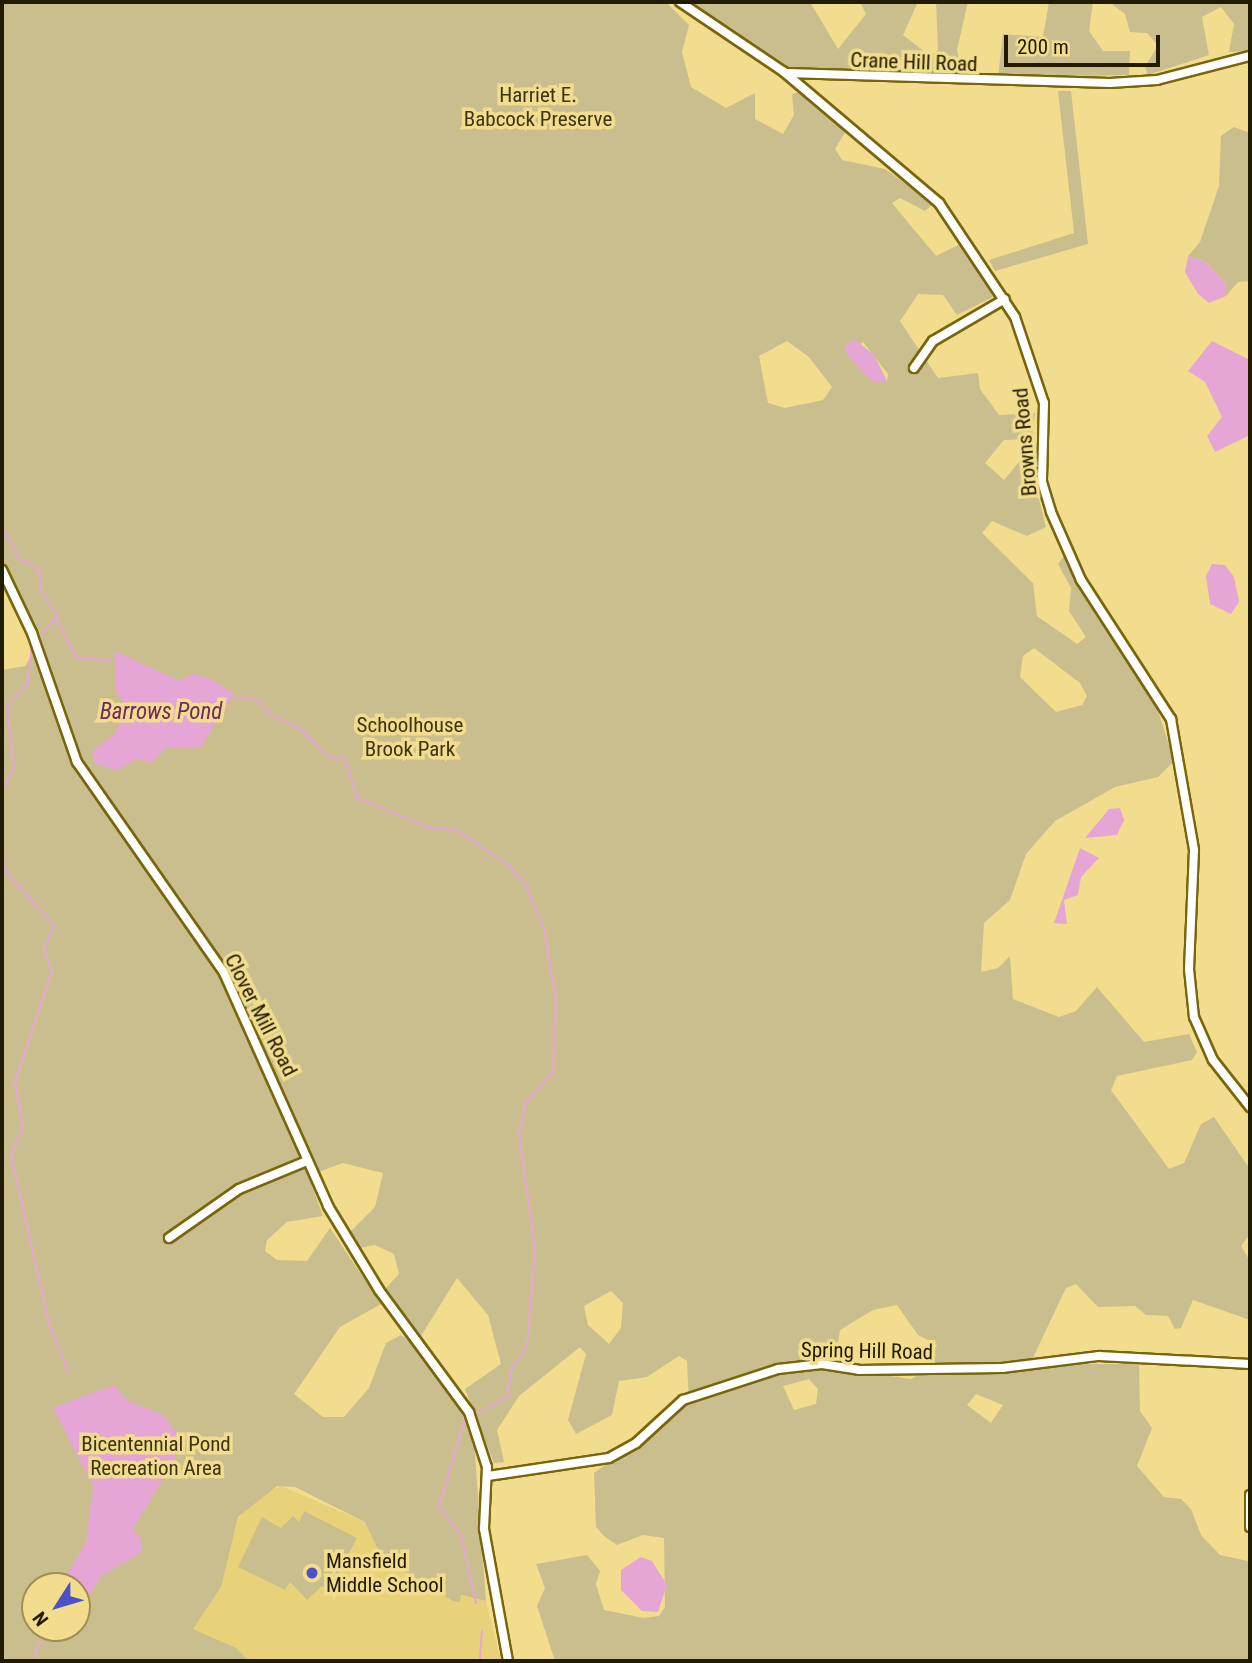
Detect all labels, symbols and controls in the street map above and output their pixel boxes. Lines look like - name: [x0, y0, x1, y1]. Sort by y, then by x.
- scale bar: [1007, 21, 1163, 65]
- text: 200 m: [1017, 35, 1069, 59]
- street label: Crane Hill Road: [850, 47, 978, 77]
- park label: Harriet E. Babcock Preserve: [464, 82, 612, 132]
- street label: Browns Road: [1008, 387, 1042, 497]
- water label: Barrows Pond: [100, 698, 222, 726]
- park label: Schoolhouse Brook Park: [357, 712, 463, 762]
- street label: Clover Mill Road: [219, 949, 303, 1081]
- street label: Spring Hill Road: [801, 1337, 933, 1365]
- park label: Bicentennial Pond Recreation Area: [81, 1431, 231, 1481]
- place label: Mansfield Middle School: [326, 1548, 444, 1598]
- marker: Mansfield Middle School: [304, 1565, 320, 1581]
- north arrow: [21, 1572, 91, 1642]
- text: N: [28, 1607, 53, 1630]

